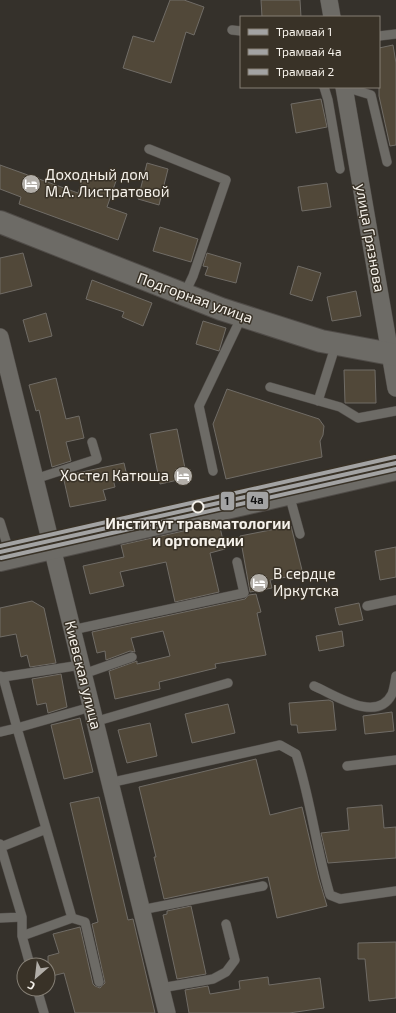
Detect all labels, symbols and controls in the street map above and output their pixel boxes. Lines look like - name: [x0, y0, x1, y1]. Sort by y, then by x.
- legend: [240, 16, 380, 88]
- text: Трамвай 1: [276, 24, 332, 38]
- text: Трамвай 4a: [276, 44, 342, 58]
- text: Трамвай 2: [276, 64, 335, 78]
- place label: Доходный дом М.А. Листратовой: [45, 165, 170, 200]
- hotel icon: Доходный дом М.А. Листратовой: [20, 173, 42, 195]
- street label: улица Грязнова: [352, 182, 389, 294]
- street label: Подгорная улица: [135, 268, 256, 327]
- hotel icon: Хостел Катюша: [172, 465, 194, 487]
- place label: Хостел Катюша: [60, 466, 169, 484]
- line badge: 1: [220, 491, 235, 511]
- line badge: 4a: [246, 491, 269, 510]
- text: 4a: [250, 493, 264, 506]
- text: 1: [225, 494, 229, 507]
- marker: Институт травматологии и ортопедии: [191, 500, 205, 514]
- place label: Институт травматологии и ортопедии: [105, 514, 291, 549]
- place label: В сердце Иркутска: [273, 564, 339, 600]
- hotel icon: В сердце Иркутска: [248, 572, 270, 594]
- street label: Киевская улица: [61, 619, 106, 731]
- north arrow: [16, 957, 56, 997]
- text: С: [25, 979, 37, 994]

